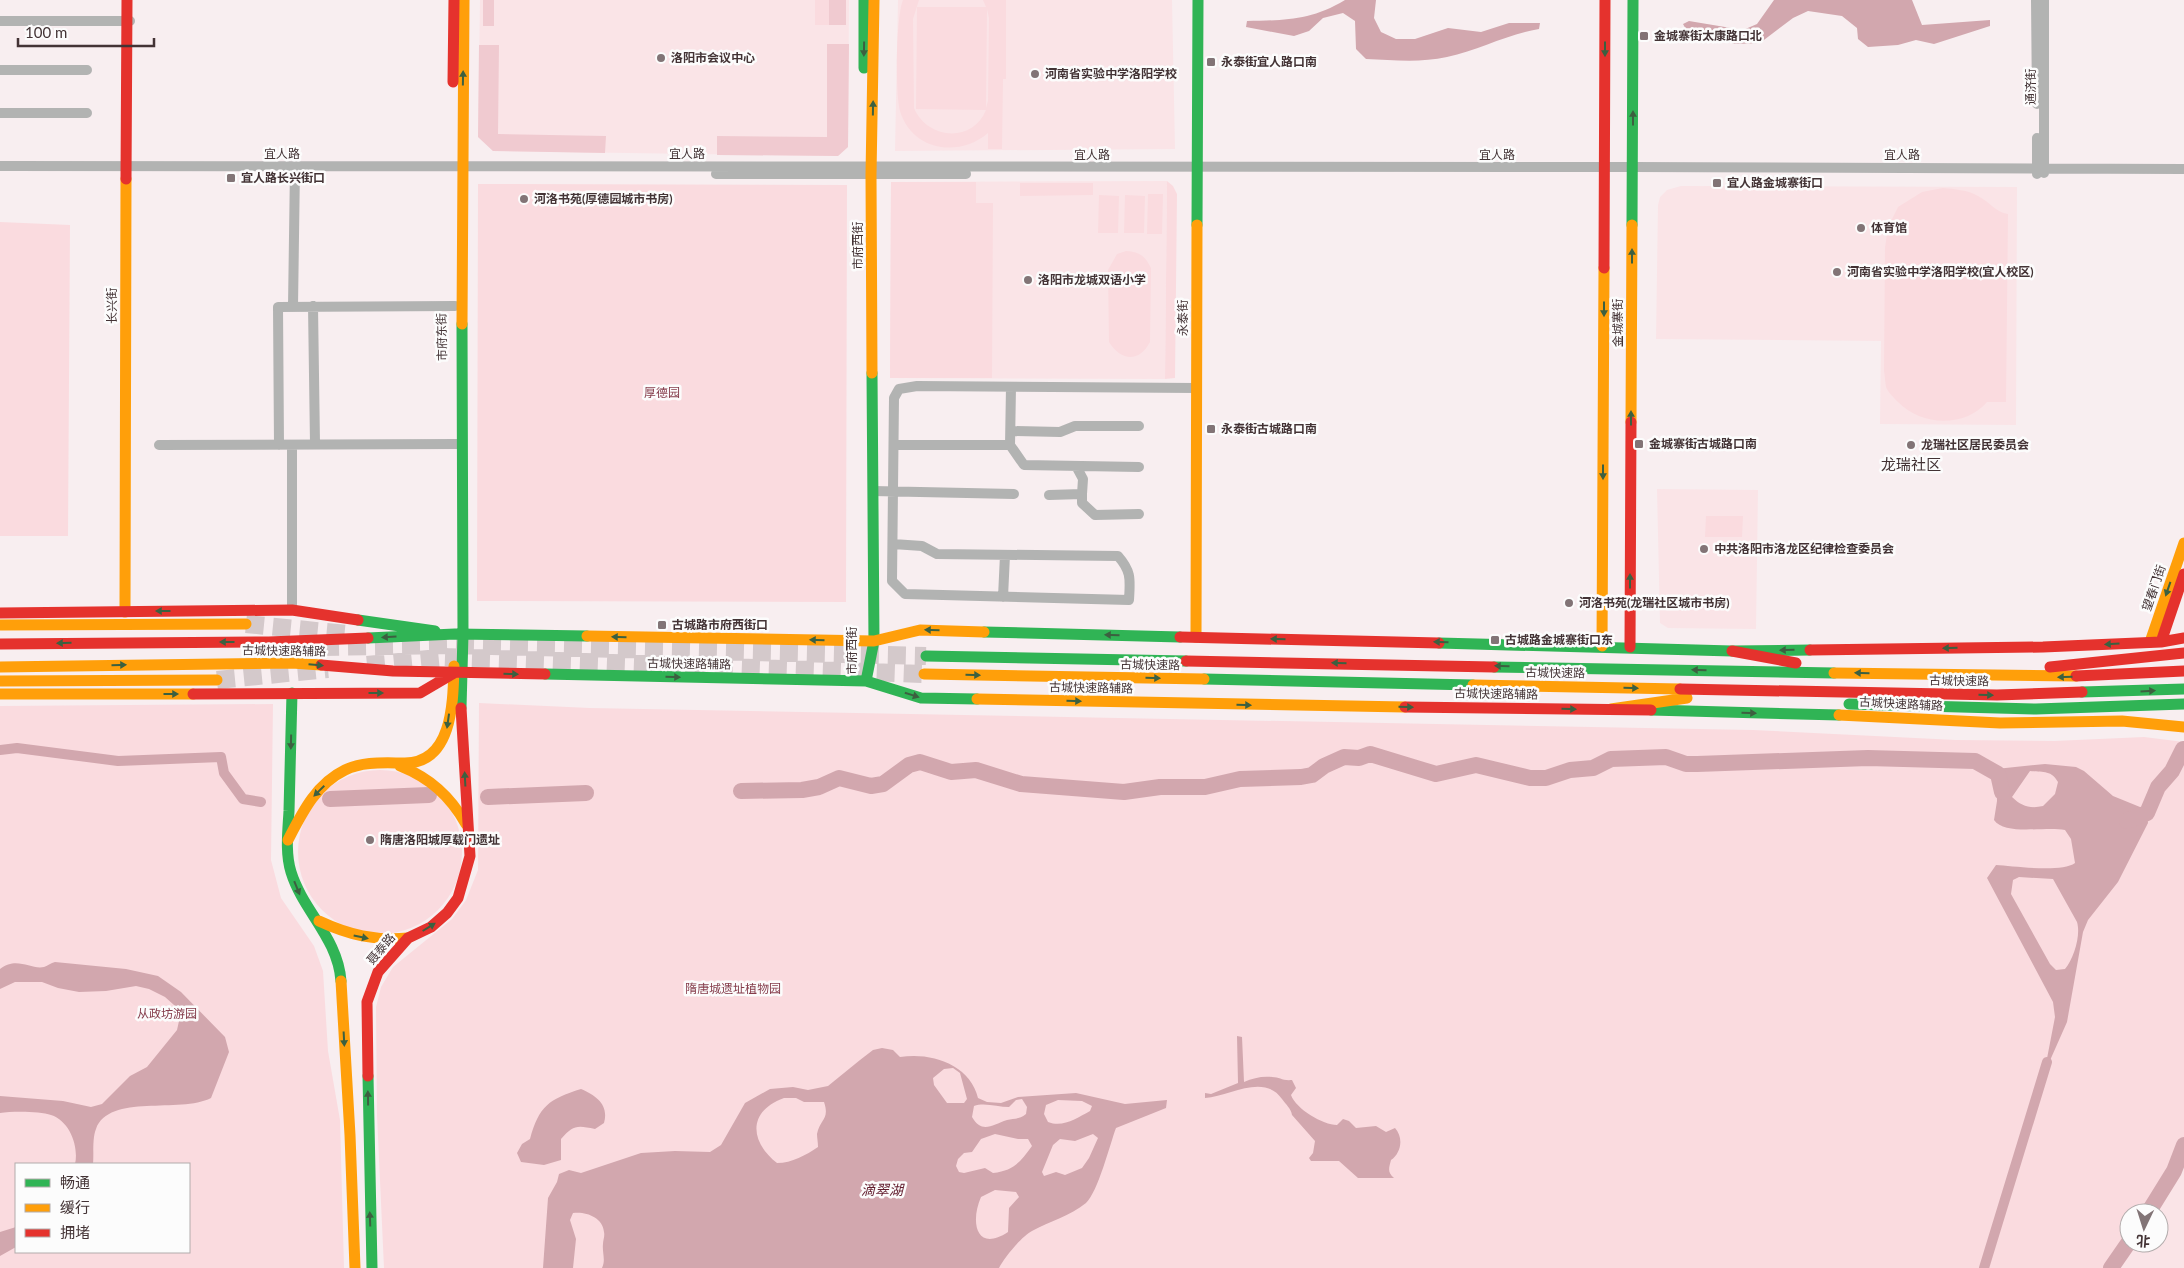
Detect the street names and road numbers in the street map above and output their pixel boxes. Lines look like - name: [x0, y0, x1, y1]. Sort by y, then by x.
- street label: 通济街: [2023, 69, 2038, 105]
- street label: 宜人路: [264, 146, 300, 161]
- street label: 宜人路: [669, 146, 705, 161]
- street label: 宜人路: [1074, 147, 1110, 162]
- street label: 宜人路: [1479, 147, 1515, 162]
- street label: 宜人路: [1884, 147, 1920, 162]
- street label: 市府西街: [850, 222, 865, 270]
- street label: 长兴街: [104, 288, 119, 324]
- street label: 金城寨街: [1610, 299, 1625, 347]
- street label: 永泰街: [1175, 300, 1190, 336]
- street label: 市府东街: [434, 313, 449, 361]
- street label: 望春门街: [2139, 563, 2168, 613]
- street label: 市府西街: [844, 627, 859, 675]
- street label: 古城快速路辅路: [242, 642, 326, 659]
- street label: 古城快速路辅路: [647, 655, 731, 672]
- street label: 古城快速路: [1120, 656, 1180, 673]
- street label: 古城快速路: [1525, 664, 1585, 681]
- street label: 古城快速路: [1929, 672, 1989, 689]
- street label: 古城快速路辅路: [1049, 679, 1133, 696]
- street label: 古城快速路辅路: [1454, 685, 1538, 702]
- street label: 古城快速路辅路: [1859, 694, 1943, 713]
- street label: 聂泰路: [363, 930, 398, 967]

